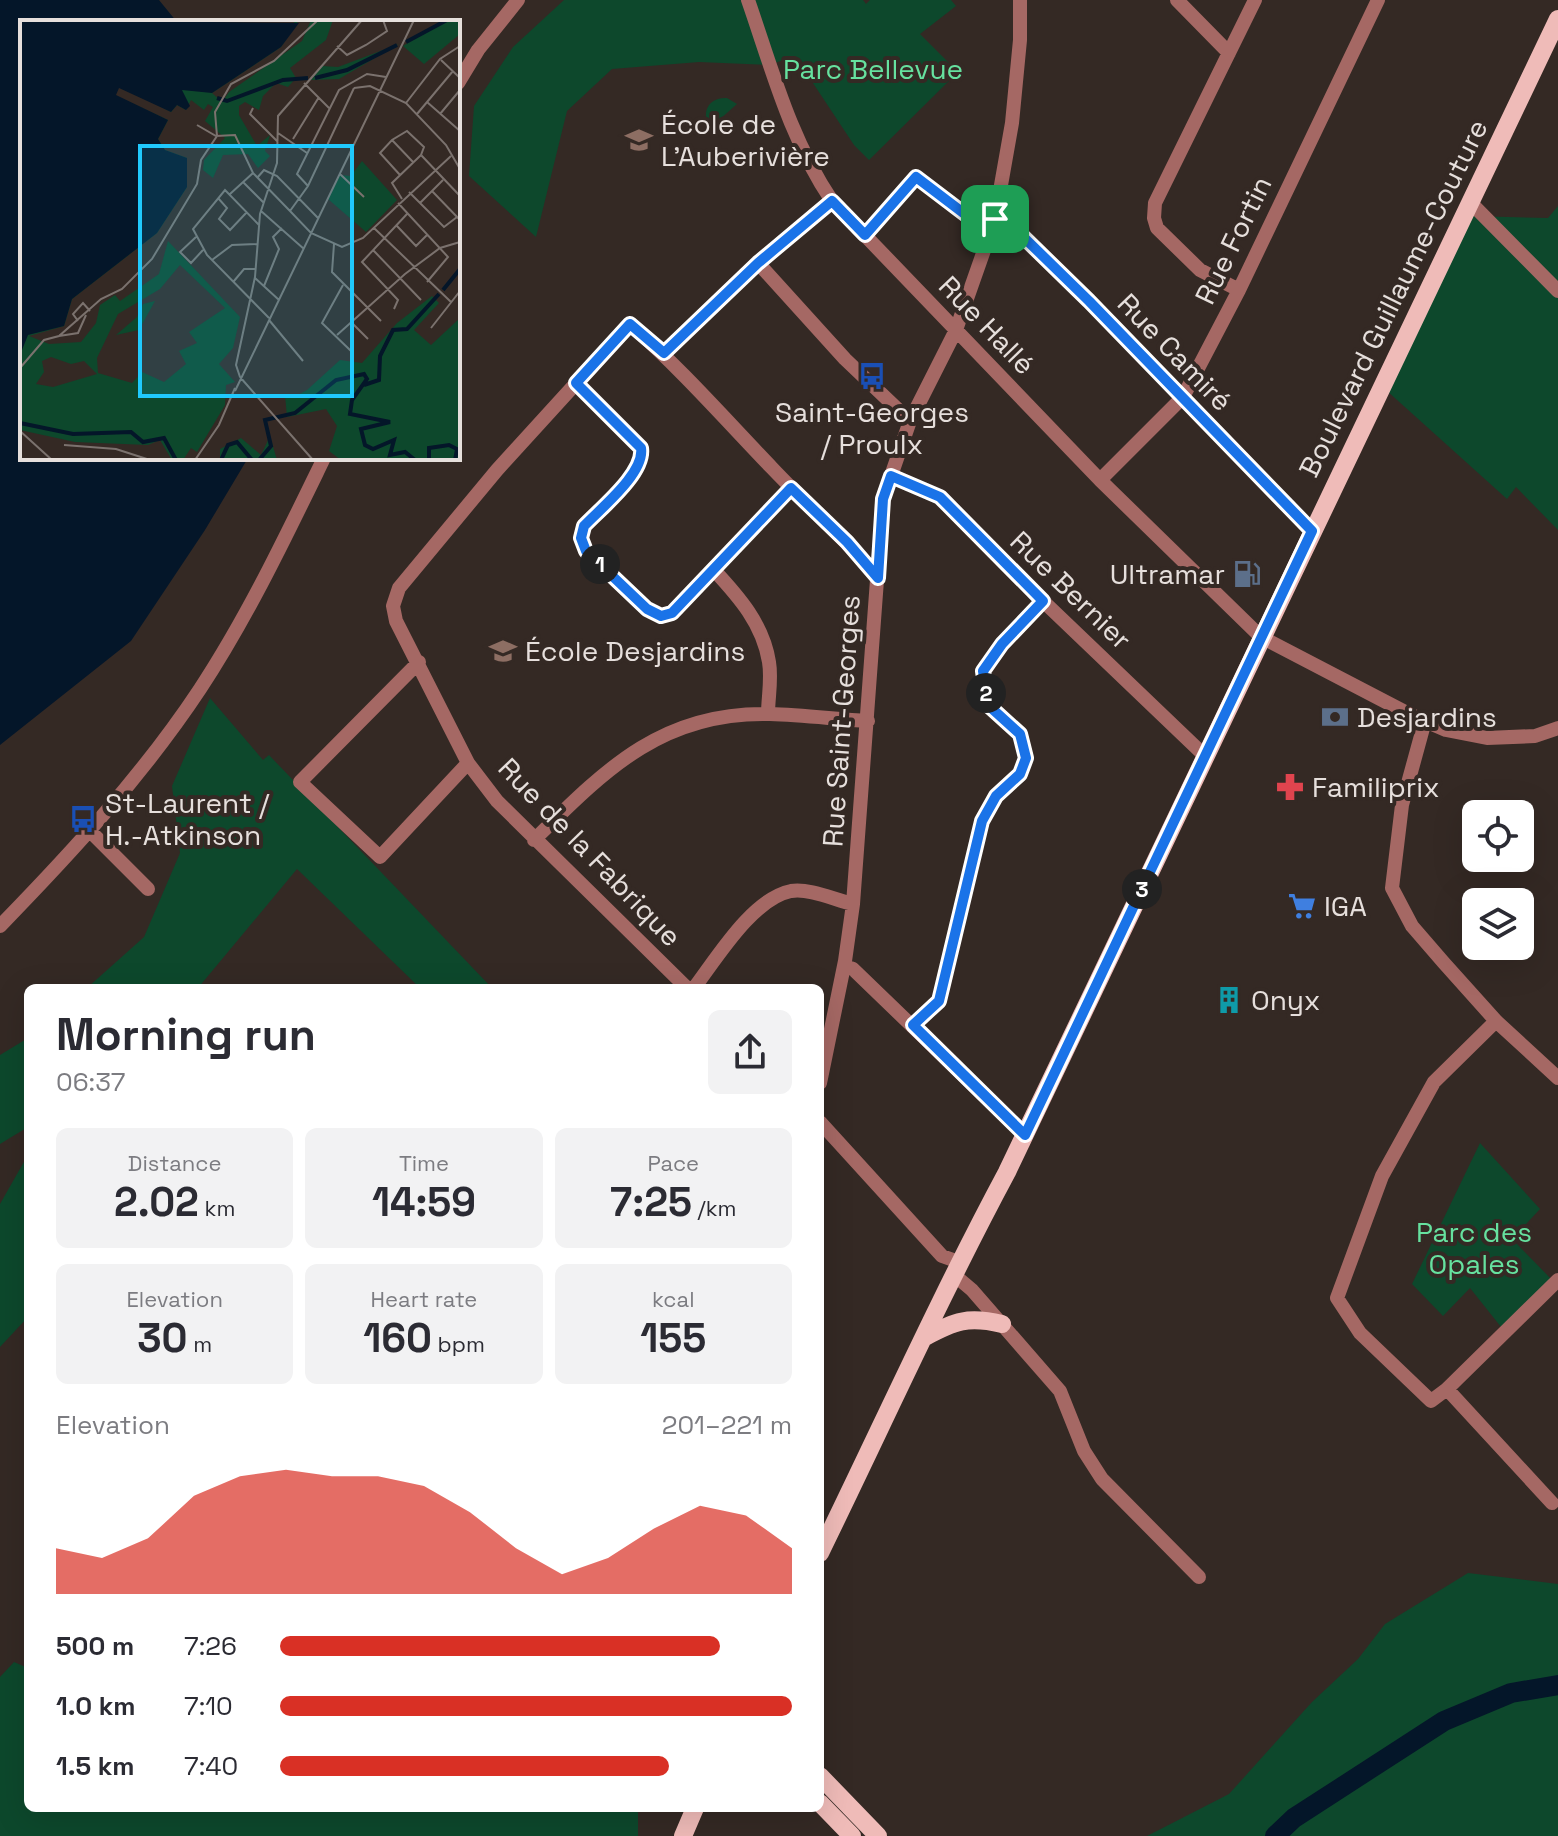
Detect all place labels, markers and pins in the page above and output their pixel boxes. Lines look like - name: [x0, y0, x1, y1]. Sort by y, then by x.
- place label: École de L'Auberivière: [661, 106, 830, 174]
- school or university icon: École de L'Auberivière: [624, 125, 654, 155]
- pin: [961, 185, 1029, 253]
- bus stop icon: Saint-Georges / Proulx: [857, 361, 887, 391]
- place label: Saint-Georges / Proulx: [775, 394, 969, 462]
- pin: 1: [580, 544, 620, 584]
- place label: Ultramar: [1110, 556, 1225, 592]
- fuel station icon: Ultramar: [1232, 559, 1262, 589]
- place label: École Desjardins: [525, 633, 745, 669]
- school or university icon: École Desjardins: [488, 636, 518, 666]
- pin: 2: [966, 673, 1006, 713]
- place label: Desjardins: [1357, 699, 1497, 735]
- bank icon: Desjardins: [1320, 702, 1350, 732]
- place label: Familiprix: [1312, 769, 1440, 805]
- pharmacy icon: Familiprix: [1275, 772, 1305, 802]
- place label: St-Laurent / H.-Atkinson: [105, 785, 270, 853]
- bus stop icon: St-Laurent / H.-Atkinson: [68, 804, 98, 834]
- pin: 3: [1122, 869, 1162, 909]
- place label: IGA: [1324, 888, 1367, 924]
- supermarket icon: IGA: [1287, 891, 1317, 921]
- place label: Onyx: [1251, 982, 1320, 1018]
- building icon: Onyx: [1214, 985, 1244, 1015]

